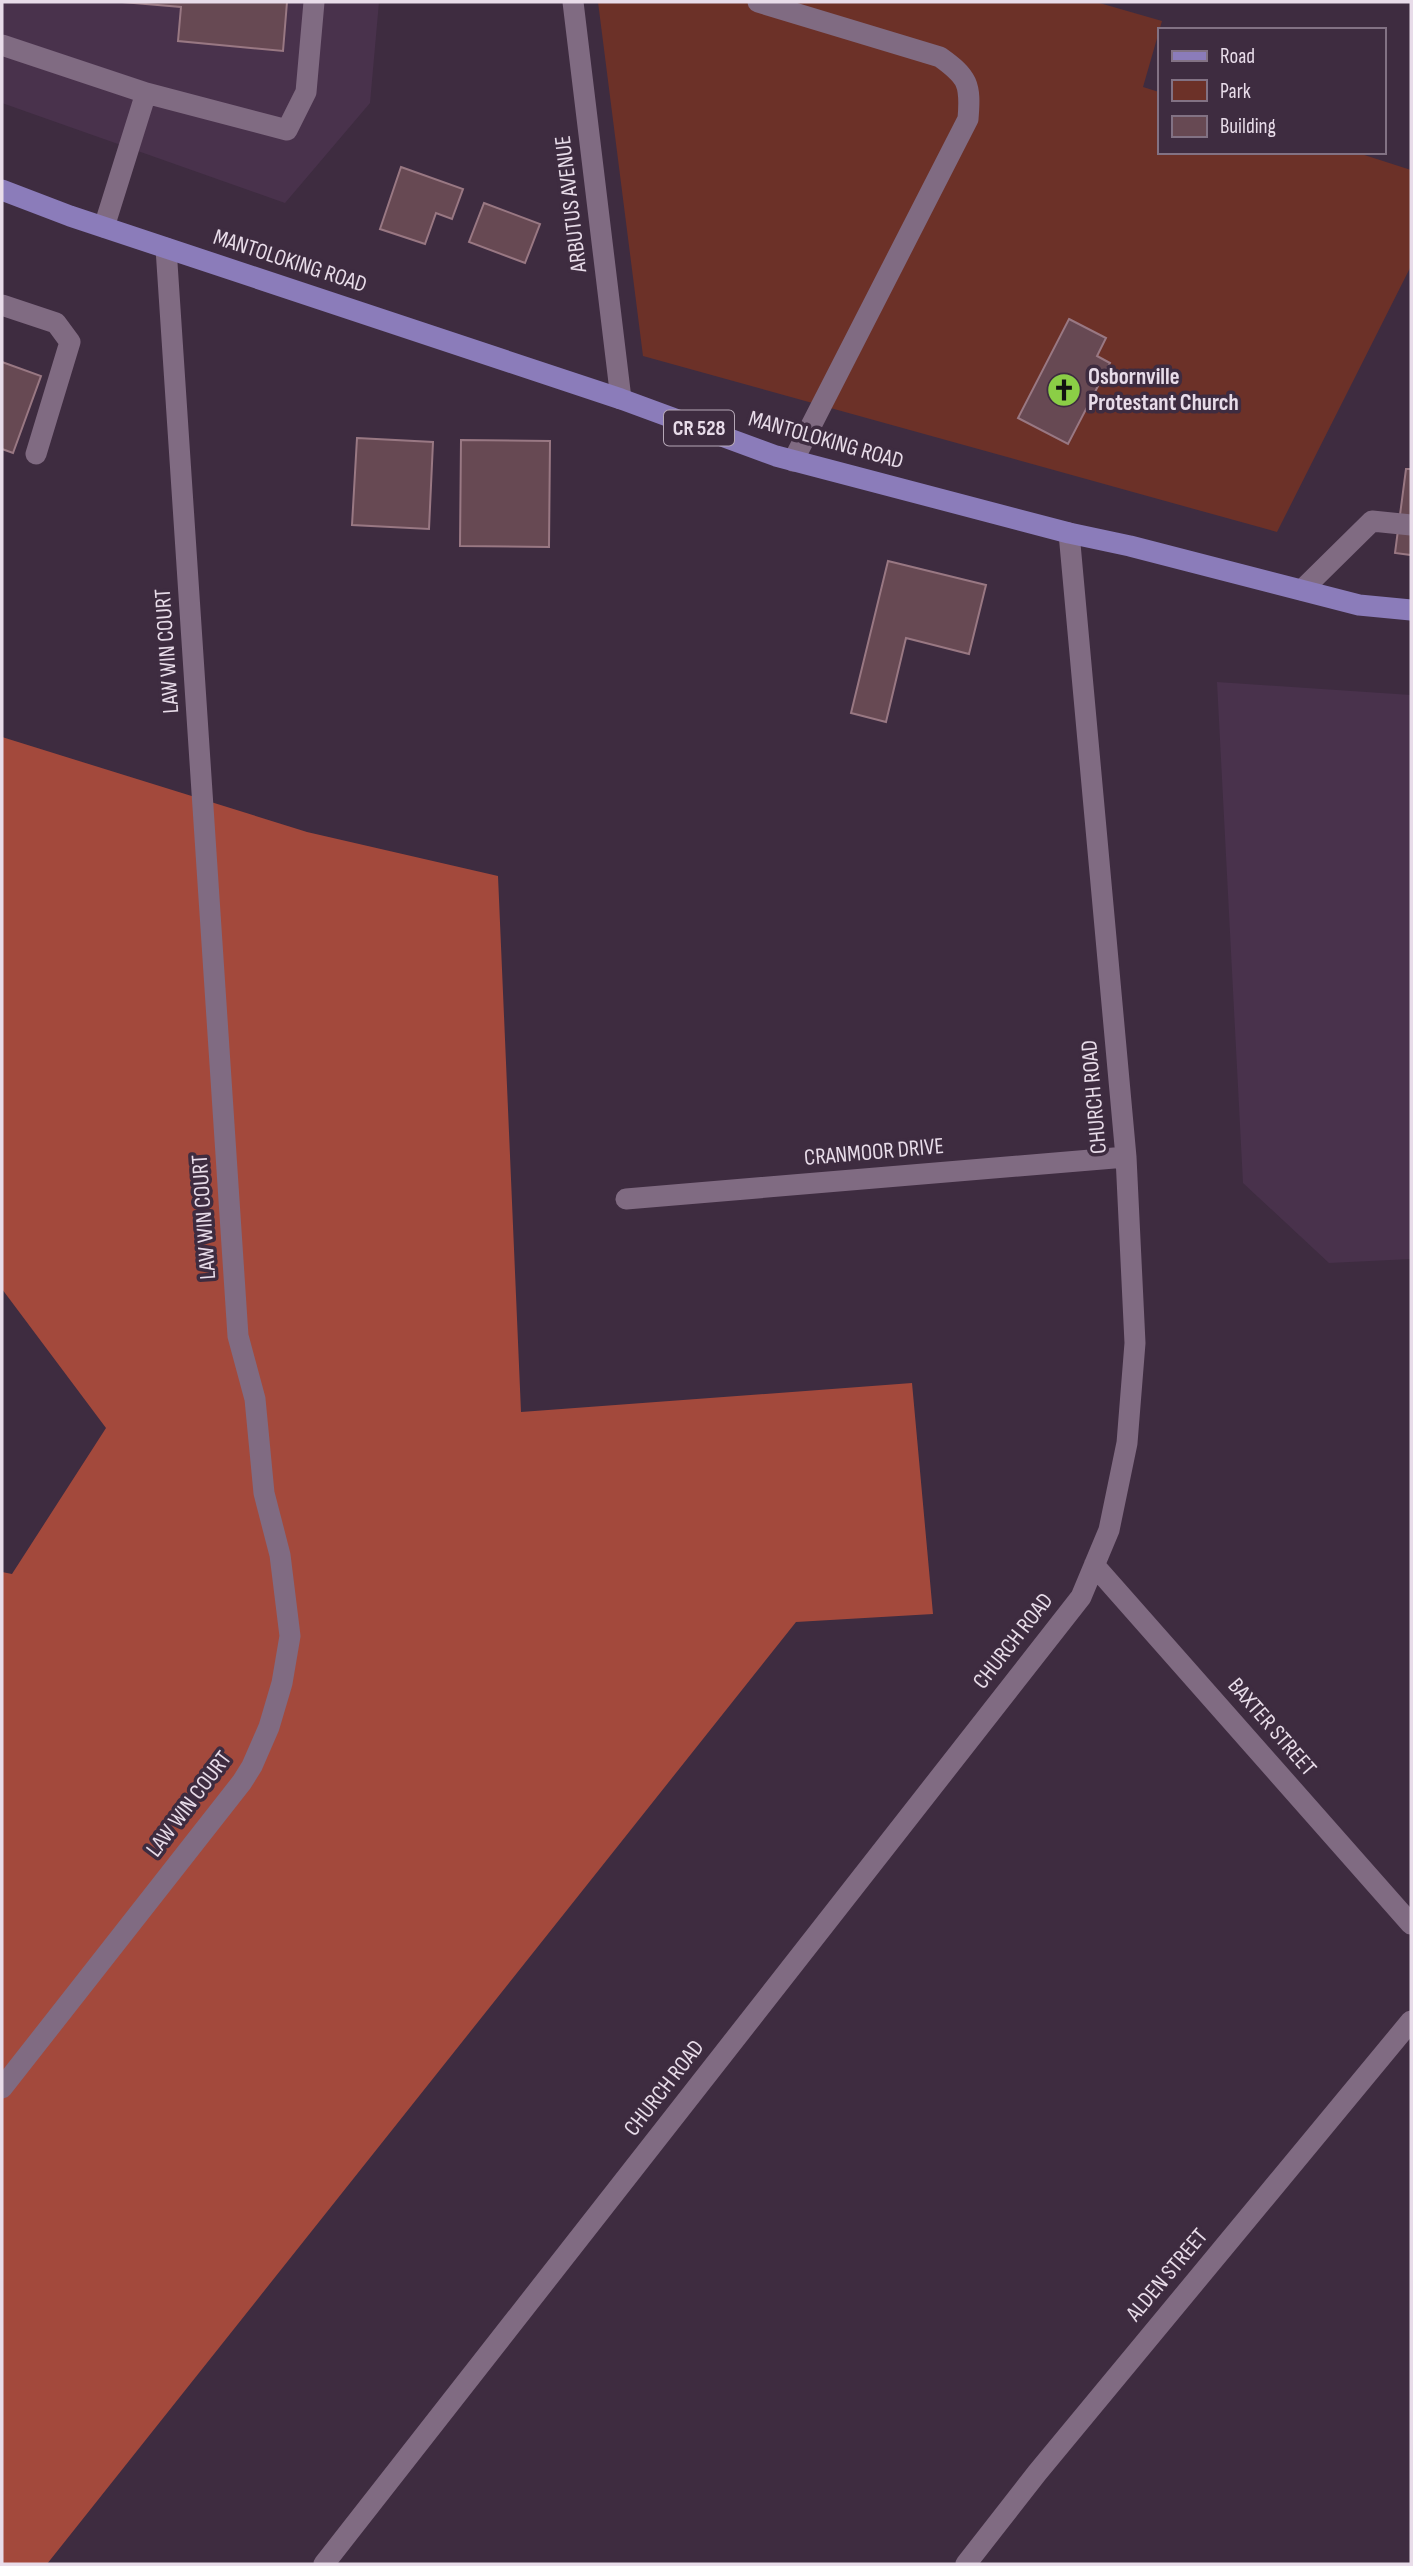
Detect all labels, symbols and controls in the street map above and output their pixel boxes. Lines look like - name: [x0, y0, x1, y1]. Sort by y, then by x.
- legend: [1158, 28, 1385, 154]
- text: Road: [1220, 44, 1255, 69]
- text: Park: [1220, 79, 1251, 104]
- text: Building: [1220, 114, 1276, 139]
- street label: ARBUTUS AVENUE: [549, 134, 593, 275]
- street label: MANTOLOKING ROAD: [210, 223, 370, 299]
- place label: Osbornville Protestant Church: [1088, 363, 1239, 417]
- church icon: Osbornville Protestant Church: [1045, 371, 1083, 409]
- street label: MANTOLOKING ROAD: [745, 405, 907, 475]
- road number: CR 528: [664, 410, 734, 446]
- street label: LAW WIN COURT: [149, 588, 185, 714]
- street label: CHURCH ROAD: [1075, 1039, 1113, 1155]
- street label: CRANMOOR DRIVE: [803, 1132, 945, 1172]
- street label: LAW WIN COURT: [186, 1154, 222, 1280]
- street label: CHURCH ROAD: [967, 1587, 1059, 1695]
- street label: BAXTER STREET: [1222, 1672, 1322, 1782]
- street label: LAW WIN COURT: [140, 1746, 238, 1862]
- street label: CHURCH ROAD: [618, 2034, 710, 2142]
- street label: ALDEN STREET: [1119, 2223, 1214, 2328]

